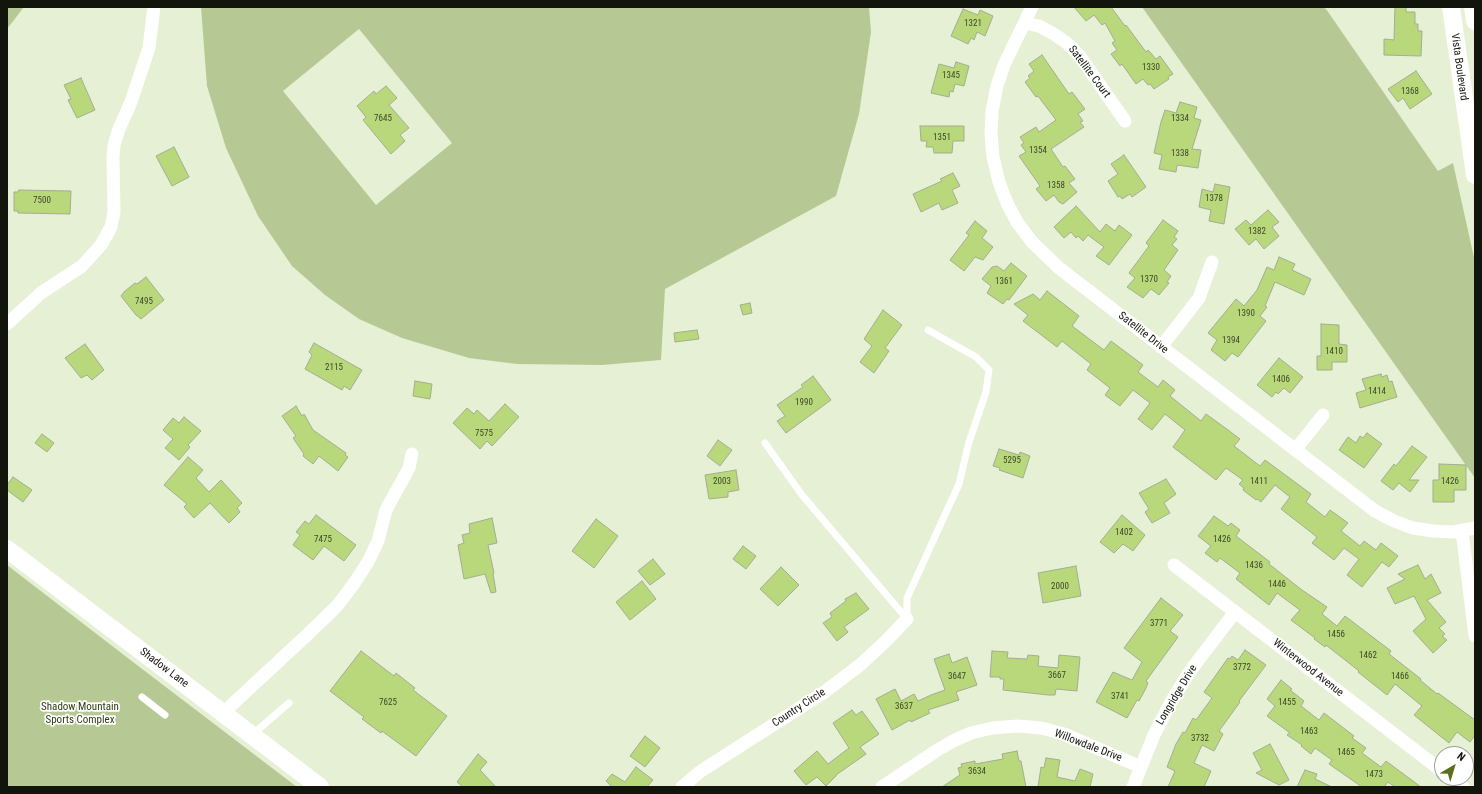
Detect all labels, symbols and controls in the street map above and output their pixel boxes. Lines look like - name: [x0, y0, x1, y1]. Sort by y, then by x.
- house number: 1321: [964, 19, 982, 29]
- street label: Vista Boulevard: [1448, 33, 1470, 101]
- street label: Satellite Court: [1065, 43, 1113, 101]
- house number: 1330: [1142, 63, 1160, 73]
- house number: 1345: [942, 71, 960, 81]
- house number: 1368: [1401, 87, 1419, 97]
- house number: 7645: [374, 114, 392, 124]
- house number: 1334: [1171, 114, 1189, 124]
- house number: 1351: [933, 133, 951, 143]
- house number: 1354: [1029, 146, 1047, 156]
- house number: 1338: [1171, 149, 1189, 159]
- house number: 1358: [1047, 181, 1065, 191]
- house number: 1378: [1205, 194, 1223, 204]
- house number: 7500: [33, 196, 51, 206]
- house number: 1382: [1248, 227, 1266, 237]
- house number: 1370: [1140, 275, 1158, 285]
- house number: 1361: [995, 277, 1013, 287]
- house number: 7495: [135, 297, 153, 307]
- street label: Satellite Drive: [1115, 309, 1171, 357]
- house number: 1390: [1237, 309, 1255, 319]
- house number: 1394: [1222, 336, 1240, 346]
- house number: 1410: [1325, 347, 1343, 357]
- house number: 2115: [325, 363, 343, 373]
- house number: 1406: [1272, 375, 1290, 385]
- house number: 1414: [1368, 387, 1386, 397]
- house number: 1990: [795, 398, 813, 408]
- house number: 7575: [475, 429, 493, 439]
- house number: 5295: [1003, 456, 1021, 466]
- house number: 2003: [713, 477, 731, 487]
- house number: 1411: [1250, 477, 1268, 487]
- house number: 1426: [1441, 477, 1459, 487]
- house number: 1402: [1115, 528, 1133, 538]
- house number: 7475: [314, 535, 332, 545]
- house number: 1426: [1213, 535, 1231, 545]
- house number: 1436: [1245, 561, 1263, 571]
- house number: 1446: [1268, 580, 1286, 590]
- house number: 2000: [1051, 582, 1069, 592]
- house number: 3771: [1150, 619, 1168, 629]
- house number: 1456: [1327, 630, 1345, 640]
- street label: Winterwood Avenue: [1270, 636, 1346, 700]
- street label: Shadow Lane: [137, 645, 191, 691]
- house number: 1462: [1359, 651, 1377, 661]
- street label: Longridge Drive: [1154, 663, 1200, 727]
- house number: 3772: [1233, 663, 1251, 673]
- house number: 3667: [1048, 671, 1066, 681]
- house number: 3647: [948, 672, 966, 682]
- house number: 1466: [1391, 672, 1409, 682]
- street label: Country Circle: [770, 686, 828, 730]
- house number: 3741: [1111, 692, 1129, 702]
- house number: 7625: [379, 698, 397, 708]
- house number: 1455: [1278, 698, 1296, 708]
- park label: Shadow Mountain Sports Complex: [41, 700, 119, 726]
- house number: 3637: [895, 702, 913, 712]
- street label: Willowdale Drive: [1052, 727, 1124, 765]
- house number: 1463: [1300, 727, 1318, 737]
- house number: 3732: [1191, 734, 1209, 744]
- north arrow: [1434, 746, 1474, 786]
- house number: 1465: [1337, 748, 1355, 758]
- text: N: [1454, 750, 1468, 764]
- house number: 3634: [968, 767, 986, 777]
- house number: 1473: [1365, 770, 1383, 780]

